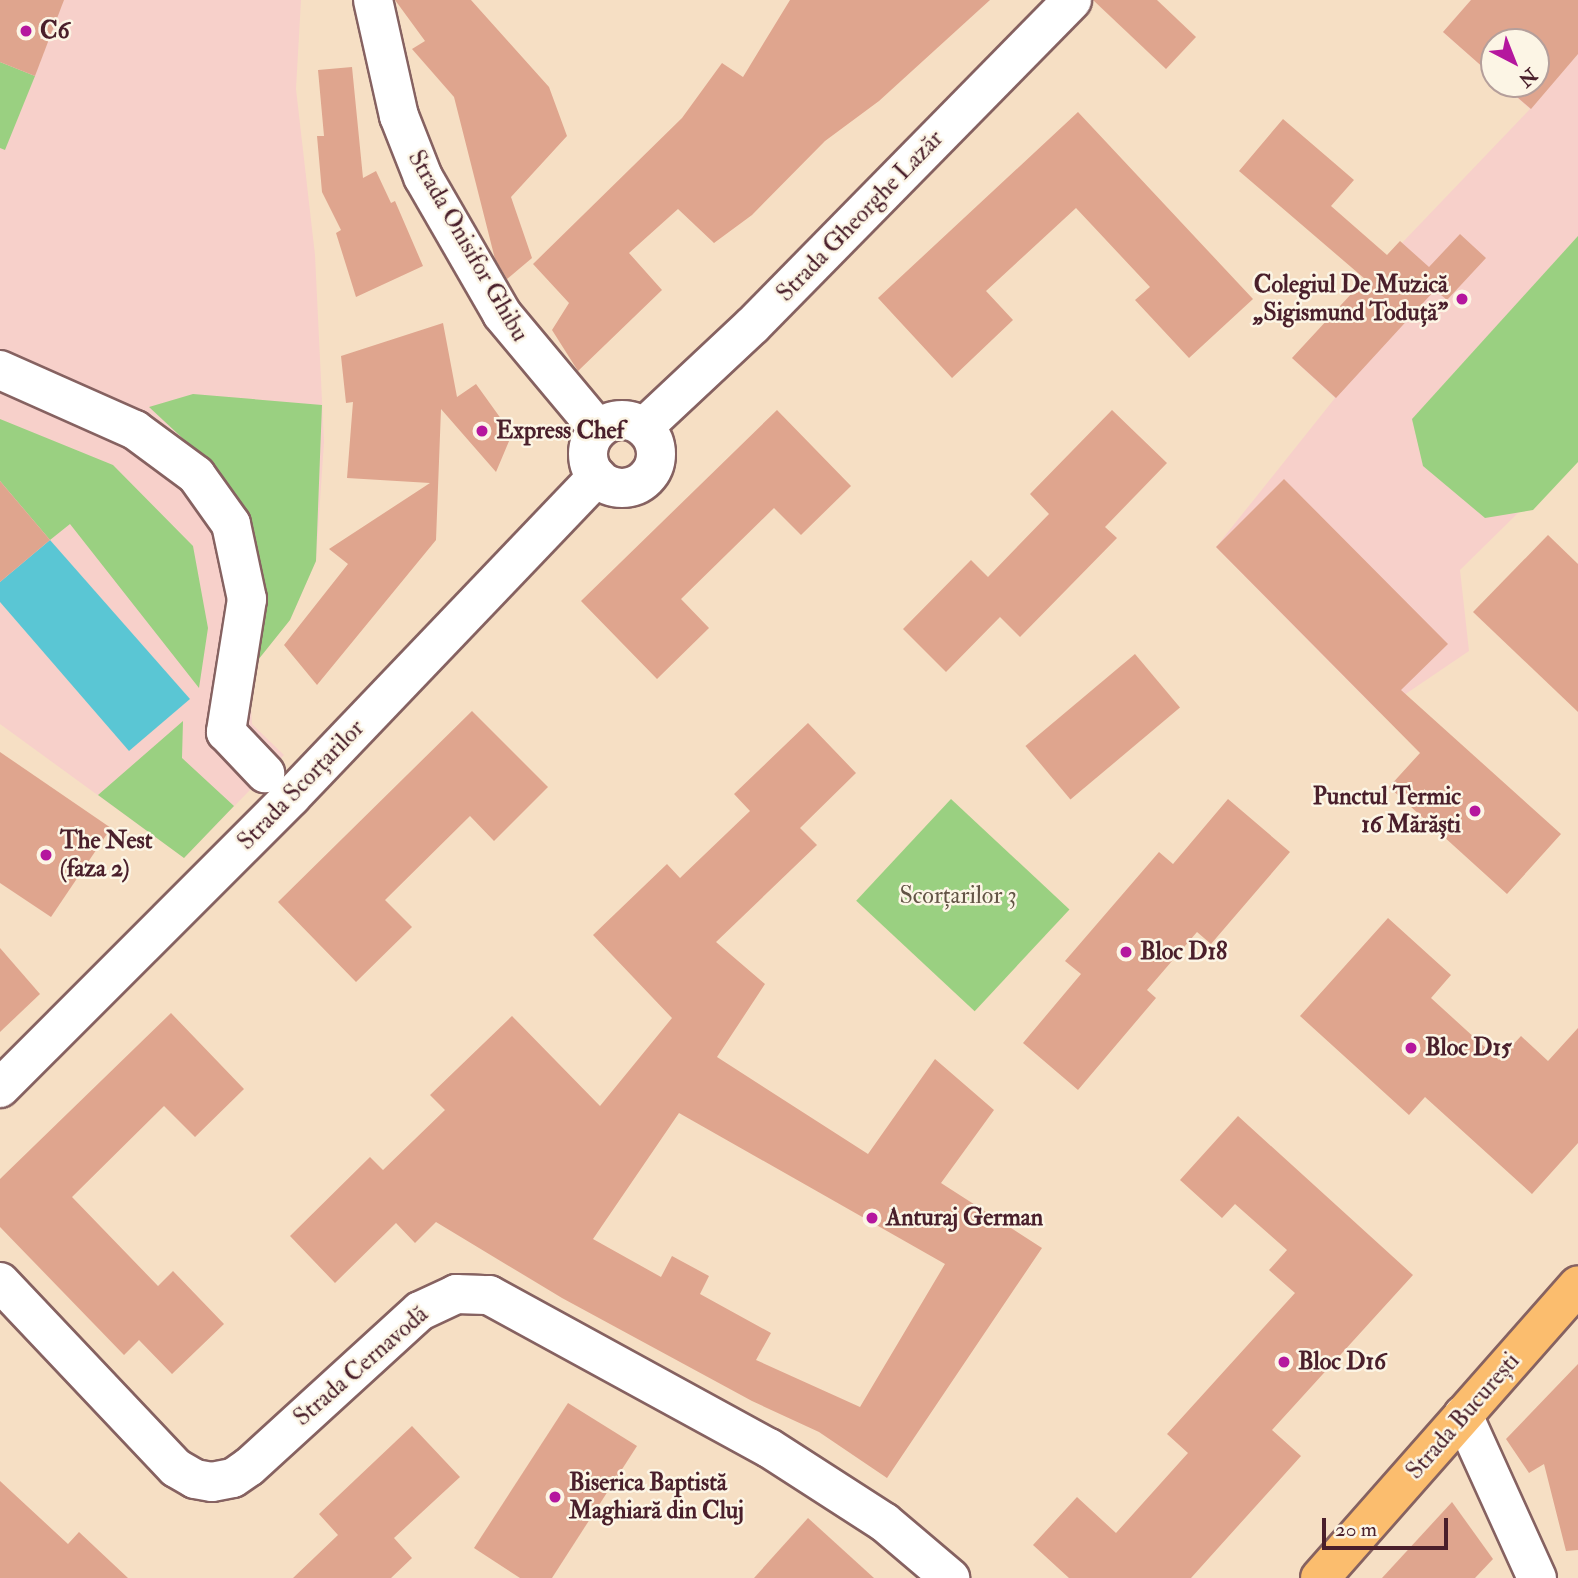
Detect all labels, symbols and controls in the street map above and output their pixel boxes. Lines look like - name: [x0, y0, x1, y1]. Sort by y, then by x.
- place label: C6: [40, 17, 70, 45]
- marker: C6: [18, 23, 34, 39]
- north arrow: [1480, 28, 1550, 98]
- text: N: [1513, 63, 1542, 92]
- street label: Strada Gheorghe Lazăr: [771, 124, 949, 308]
- street label: Strada Onisifor Ghibu: [402, 145, 534, 347]
- place label: Colegiul De Muzică „Sigismund Toduță”: [1253, 271, 1448, 327]
- marker: Colegiul De Muzică „Sigismund Toduță”: [1454, 291, 1470, 307]
- place label: Express Chef: [496, 417, 624, 445]
- marker: Express Chef: [474, 423, 490, 439]
- street label: Strada Scorțarilor: [232, 714, 370, 856]
- place label: Punctul Termic 16 Mărăști: [1313, 783, 1461, 839]
- marker: Punctul Termic 16 Mărăști: [1467, 803, 1483, 819]
- place label: The Nest (faza 2): [60, 827, 153, 883]
- marker: The Nest (faza 2): [38, 847, 54, 863]
- park label: Scorțarilor 3: [899, 882, 1017, 910]
- place label: Bloc D18: [1140, 938, 1227, 966]
- marker: Bloc D18: [1118, 944, 1134, 960]
- place label: Bloc D15: [1425, 1034, 1512, 1062]
- marker: Bloc D15: [1403, 1040, 1419, 1056]
- place label: Anturaj German: [886, 1204, 1043, 1232]
- marker: Anturaj German: [864, 1210, 880, 1226]
- street label: Strada Cernavodă: [288, 1300, 434, 1432]
- street label: Strada București: [1400, 1347, 1526, 1485]
- place label: Bloc D16: [1298, 1348, 1386, 1376]
- marker: Bloc D16: [1276, 1354, 1292, 1370]
- place label: Biserica Baptistă Maghiară din Cluj: [569, 1469, 744, 1525]
- marker: Biserica Baptistă Maghiară din Cluj: [547, 1489, 563, 1505]
- scale bar: [1326, 1504, 1452, 1548]
- text: 20 m: [1335, 1516, 1377, 1543]

